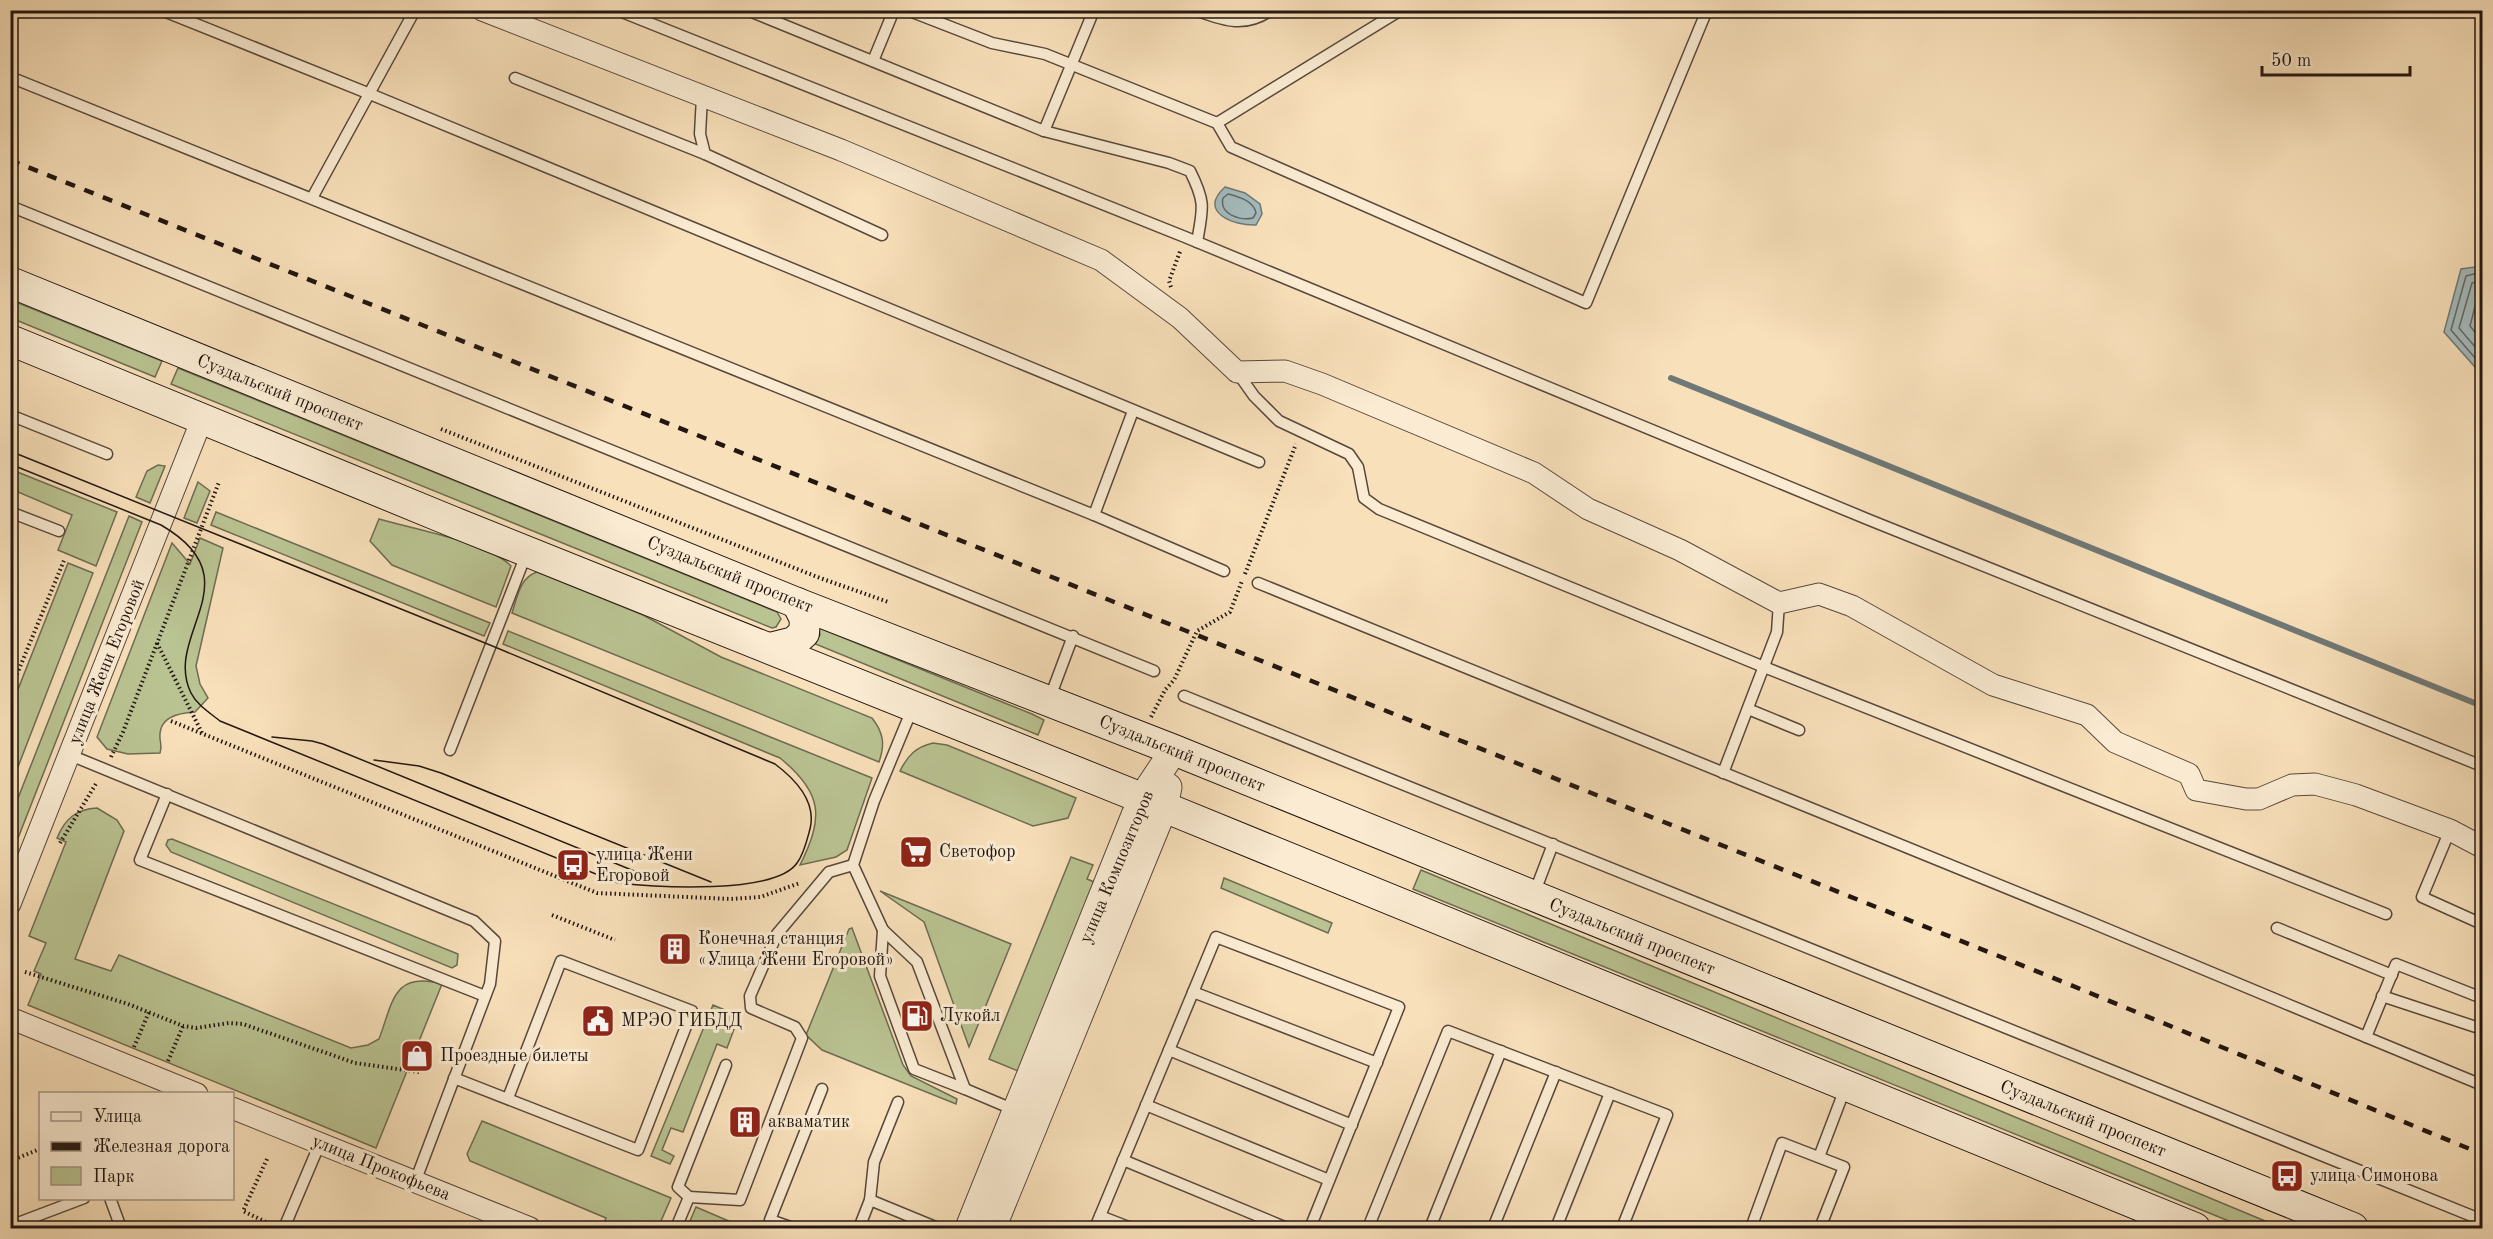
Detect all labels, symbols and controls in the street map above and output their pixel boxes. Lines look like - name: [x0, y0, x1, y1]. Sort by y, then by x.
- scale bar: [2262, 39, 2410, 77]
- text: 50 m: [2271, 52, 2311, 70]
- street label: Суздальский проспект: [194, 351, 366, 435]
- street label: Суздальский проспект: [644, 533, 816, 617]
- street label: улица Жени Егоровой: [66, 577, 148, 747]
- street label: Суздальский проспект: [1096, 712, 1268, 796]
- street label: улица Композиторов: [1077, 788, 1157, 946]
- supermarket icon: Светофор: [898, 834, 934, 870]
- place label: Светофор: [939, 843, 1016, 862]
- place label: улица Жени Егоровой: [596, 846, 693, 885]
- bus stop icon: улица Жени Егоровой: [555, 847, 591, 883]
- street label: Суздальский проспект: [1546, 895, 1718, 979]
- place label: Конечная станция «Улица Жени Егоровой»: [698, 930, 894, 969]
- building icon: Конечная станция «Улица Жени Егоровой»: [657, 931, 693, 967]
- fuel station icon: Лукойл: [899, 998, 935, 1034]
- public building icon: МРЭО ГИБДД: [580, 1003, 616, 1039]
- place label: Лукойл: [940, 1007, 1000, 1025]
- place label: МРЭО ГИБДД: [621, 1012, 742, 1030]
- shop icon: Проездные билеты: [399, 1038, 435, 1074]
- place label: Проездные билеты: [440, 1047, 589, 1065]
- street label: Суздальский проспект: [1997, 1077, 2169, 1161]
- legend: [39, 1092, 234, 1200]
- building icon: акваматик: [727, 1104, 763, 1140]
- text: Улица: [93, 1108, 142, 1126]
- place label: акваматик: [768, 1113, 850, 1131]
- street label: улица Прокофьева: [309, 1132, 453, 1205]
- text: Железная дорога: [93, 1138, 230, 1156]
- bus stop icon: улица Симонова: [2269, 1158, 2305, 1194]
- place label: улица Симонова: [2310, 1167, 2439, 1185]
- text: Парк: [93, 1168, 134, 1186]

